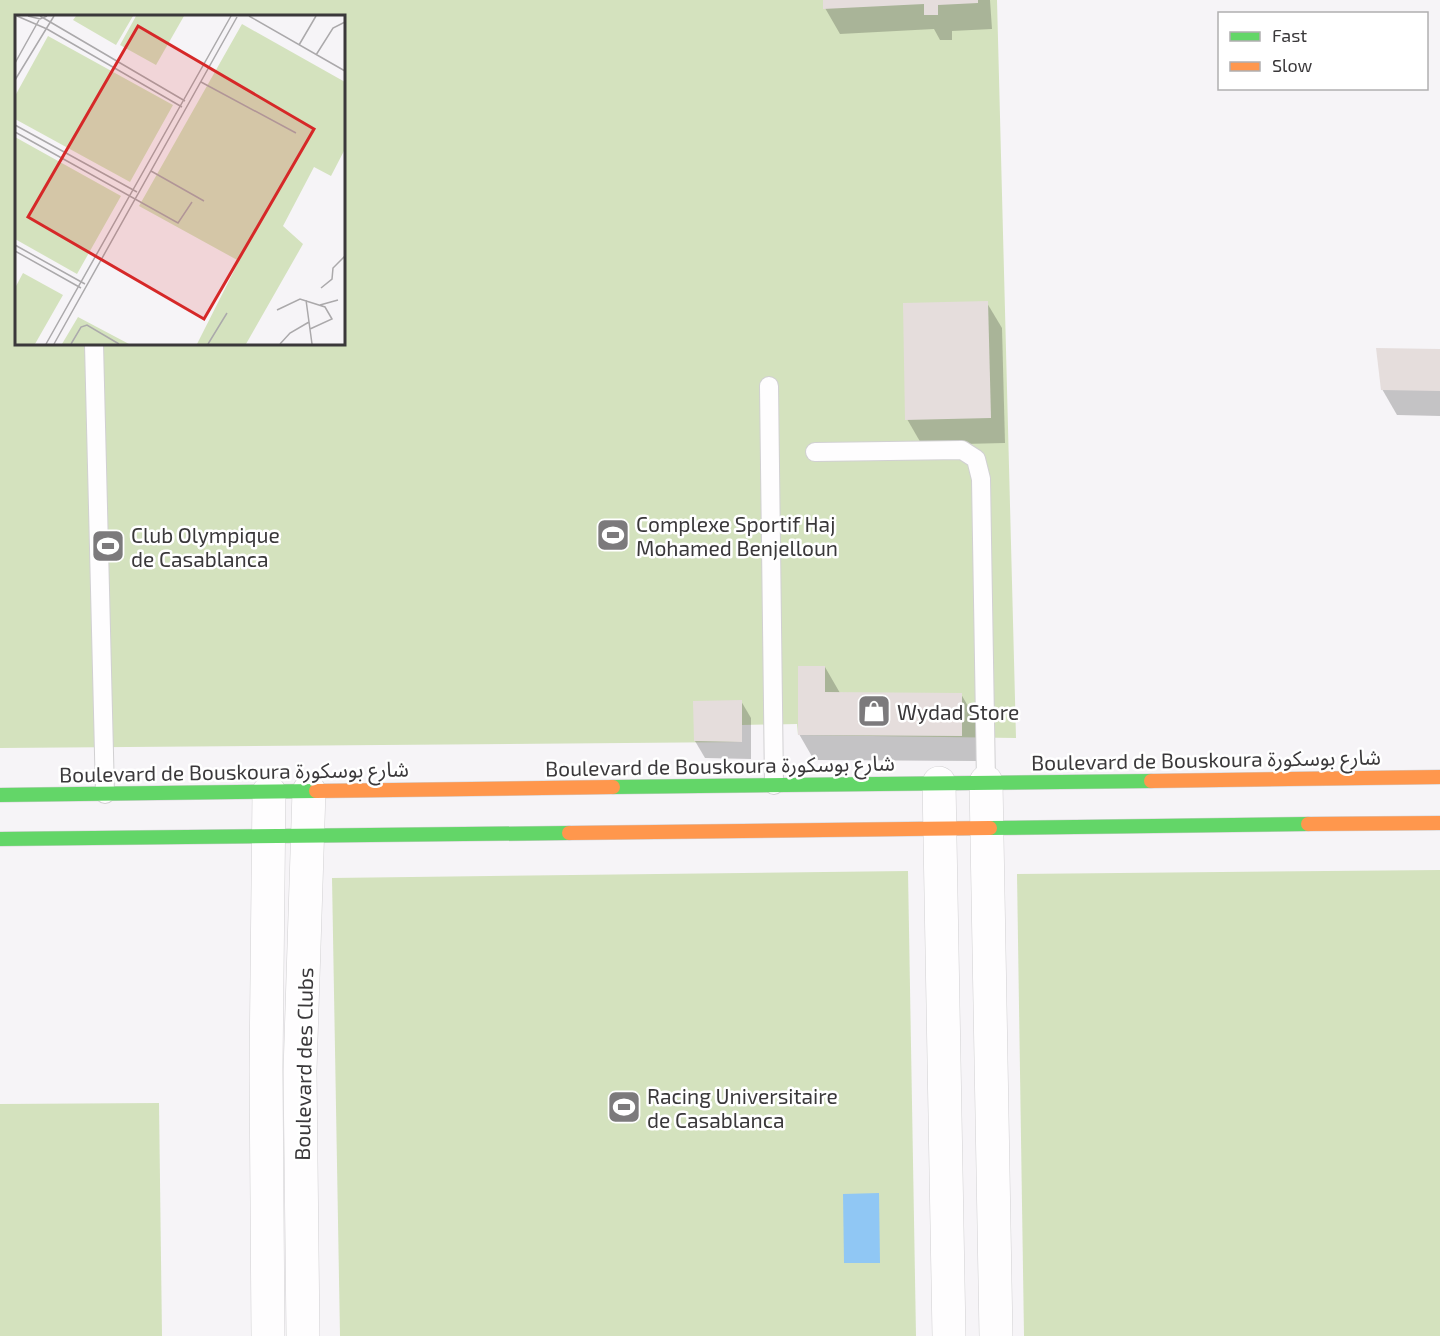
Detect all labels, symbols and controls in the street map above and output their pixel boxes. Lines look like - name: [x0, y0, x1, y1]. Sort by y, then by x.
- legend: [1218, 12, 1428, 90]
- inset map: [15, 15, 345, 345]
- text: Fast: [1272, 24, 1307, 46]
- text: Slow: [1272, 54, 1313, 76]
- place label: Complexe Sportif Haj Mohamed Benjelloun: [636, 511, 838, 561]
- sports icon: Complexe Sportif Haj Mohamed Benjelloun: [595, 517, 631, 553]
- place label: Club Olympique de Casablanca: [131, 522, 280, 571]
- sports icon: Club Olympique de Casablanca: [90, 528, 126, 564]
- shop icon: Wydad Store: [856, 693, 892, 729]
- place label: Wydad Store: [897, 699, 1019, 724]
- street label: Boulevard de Bouskoura شارع بوسكورة: [1031, 743, 1381, 779]
- street label: Boulevard de Bouskoura شارع بوسكورة: [545, 749, 895, 785]
- street label: Boulevard de Bouskoura شارع بوسكورة: [59, 755, 409, 791]
- street label: Boulevard des Clubs: [289, 967, 317, 1161]
- place label: Racing Universitaire de Casablanca: [647, 1083, 838, 1132]
- sports icon: Racing Universitaire de Casablanca: [606, 1089, 642, 1125]

